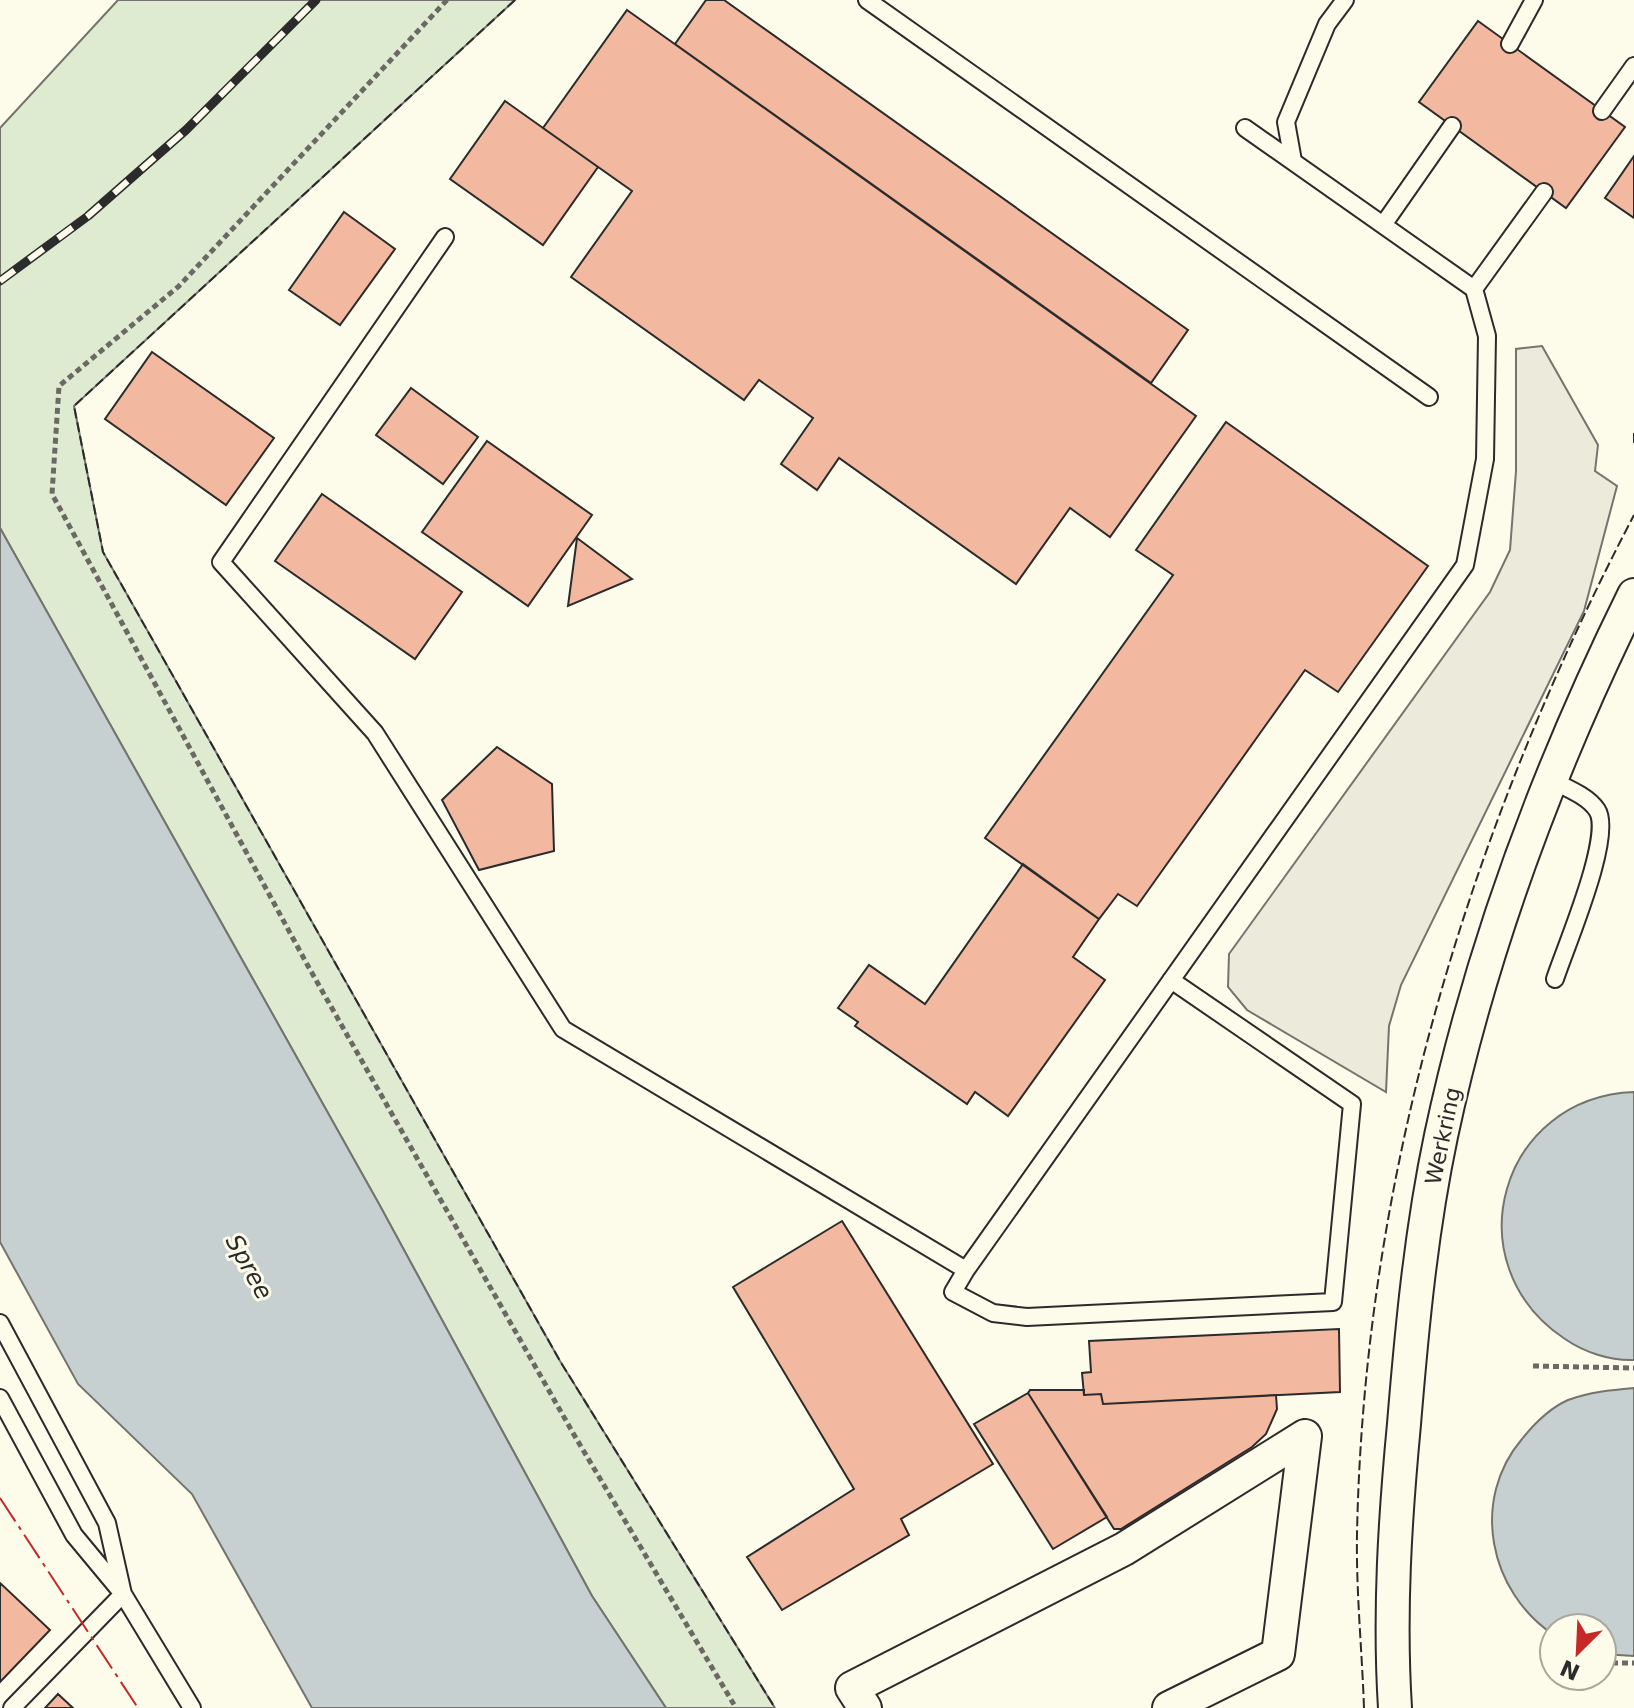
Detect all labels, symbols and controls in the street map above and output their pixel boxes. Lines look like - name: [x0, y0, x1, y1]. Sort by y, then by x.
- street label: Werkring: [1420, 1085, 1466, 1187]
- water label: Spree: [220, 1230, 278, 1304]
- north arrow: [1538, 1612, 1618, 1692]
- text: N: [1557, 1655, 1584, 1685]

